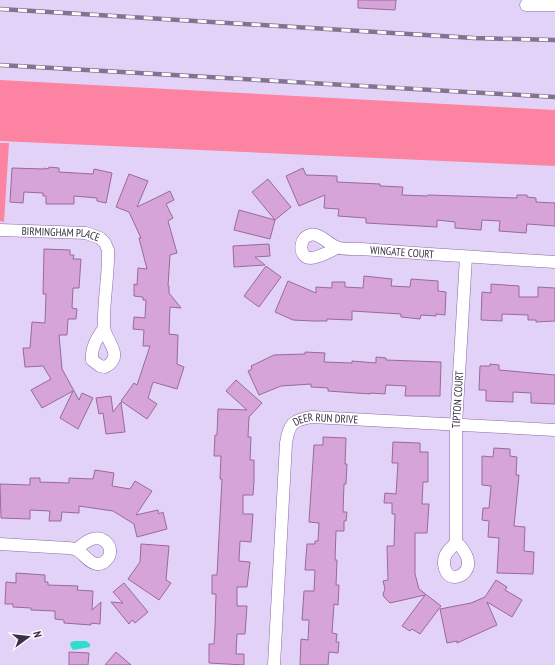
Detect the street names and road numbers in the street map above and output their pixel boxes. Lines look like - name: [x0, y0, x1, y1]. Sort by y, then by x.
- street label: BIRMINGHAM PLACE: [21, 224, 102, 245]
- street label: WINGATE COURT: [369, 243, 435, 261]
- street label: TIPTON COURT: [449, 370, 466, 428]
- street label: DEER RUN DRIVE: [290, 410, 359, 429]

